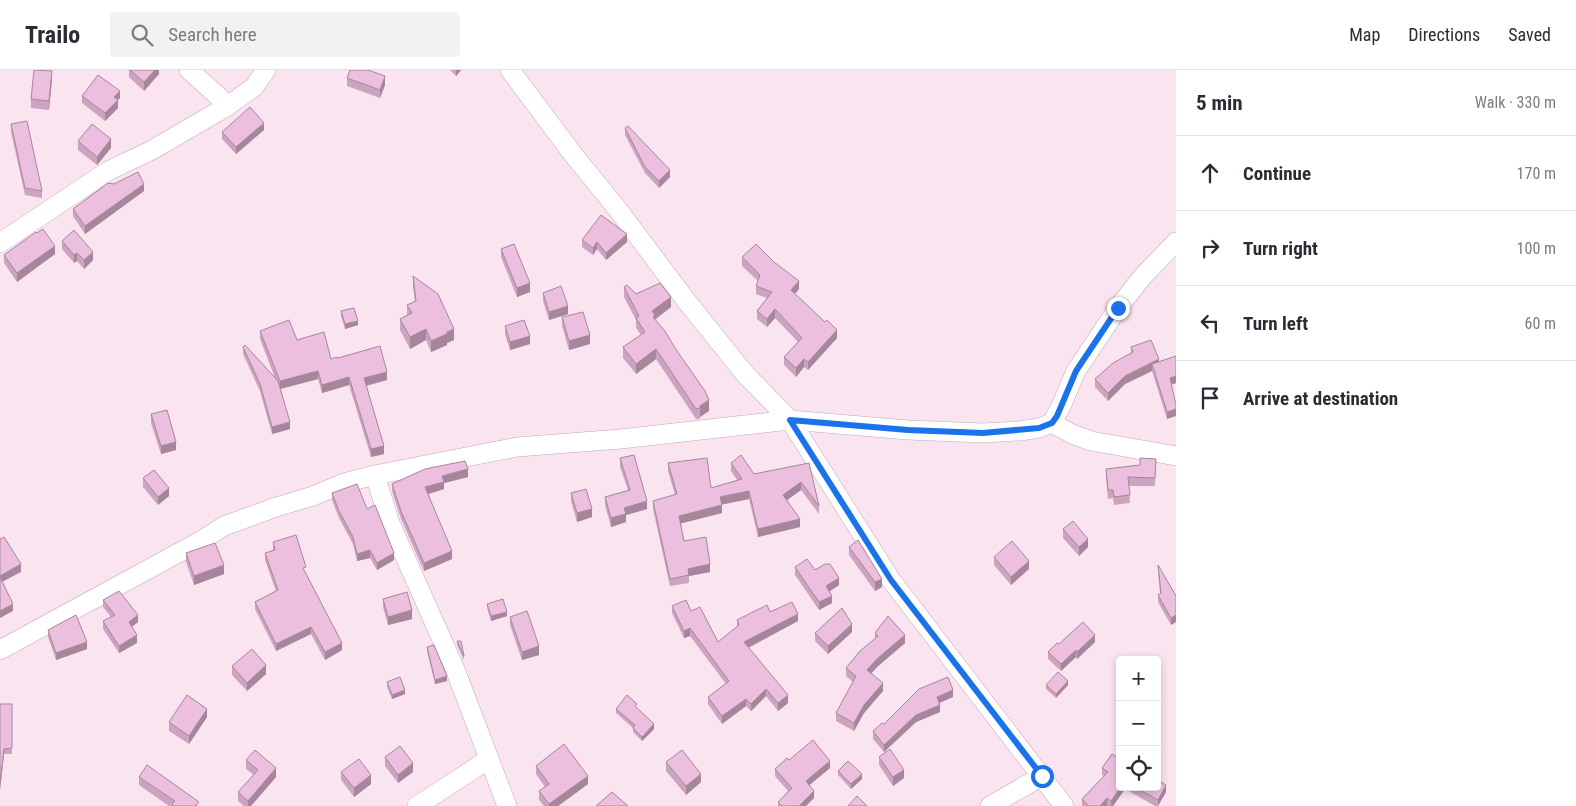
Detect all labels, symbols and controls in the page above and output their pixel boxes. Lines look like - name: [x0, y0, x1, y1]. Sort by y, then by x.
- search box: [110, 12, 460, 57]
- text: Trailo: [25, 21, 80, 49]
- icon: search: [128, 21, 156, 49]
- text: Search here: [168, 23, 257, 46]
- text: Map: [1349, 24, 1380, 45]
- text: Directions: [1408, 24, 1480, 45]
- text: Saved: [1508, 24, 1551, 45]
- text: 5 min: [1196, 91, 1243, 115]
- text: Walk · 330 m: [1475, 93, 1556, 112]
- icon: ahead: [1196, 159, 1224, 187]
- text: Continue: [1243, 162, 1311, 185]
- text: 170 m: [1517, 164, 1556, 183]
- icon: right: [1196, 234, 1224, 262]
- text: Turn right: [1243, 237, 1318, 260]
- text: 100 m: [1517, 239, 1556, 258]
- route end: [1107, 297, 1130, 320]
- icon: left: [1196, 309, 1224, 337]
- text: Turn left: [1243, 312, 1308, 335]
- text: 60 m: [1524, 314, 1556, 333]
- icon: arrive: [1196, 384, 1224, 412]
- text: Arrive at destination: [1243, 387, 1398, 410]
- map controls: [1116, 656, 1161, 791]
- button: +: [1116, 656, 1161, 701]
- button: −: [1116, 701, 1161, 746]
- button: locate: [1116, 746, 1161, 791]
- route start: [1031, 765, 1054, 788]

